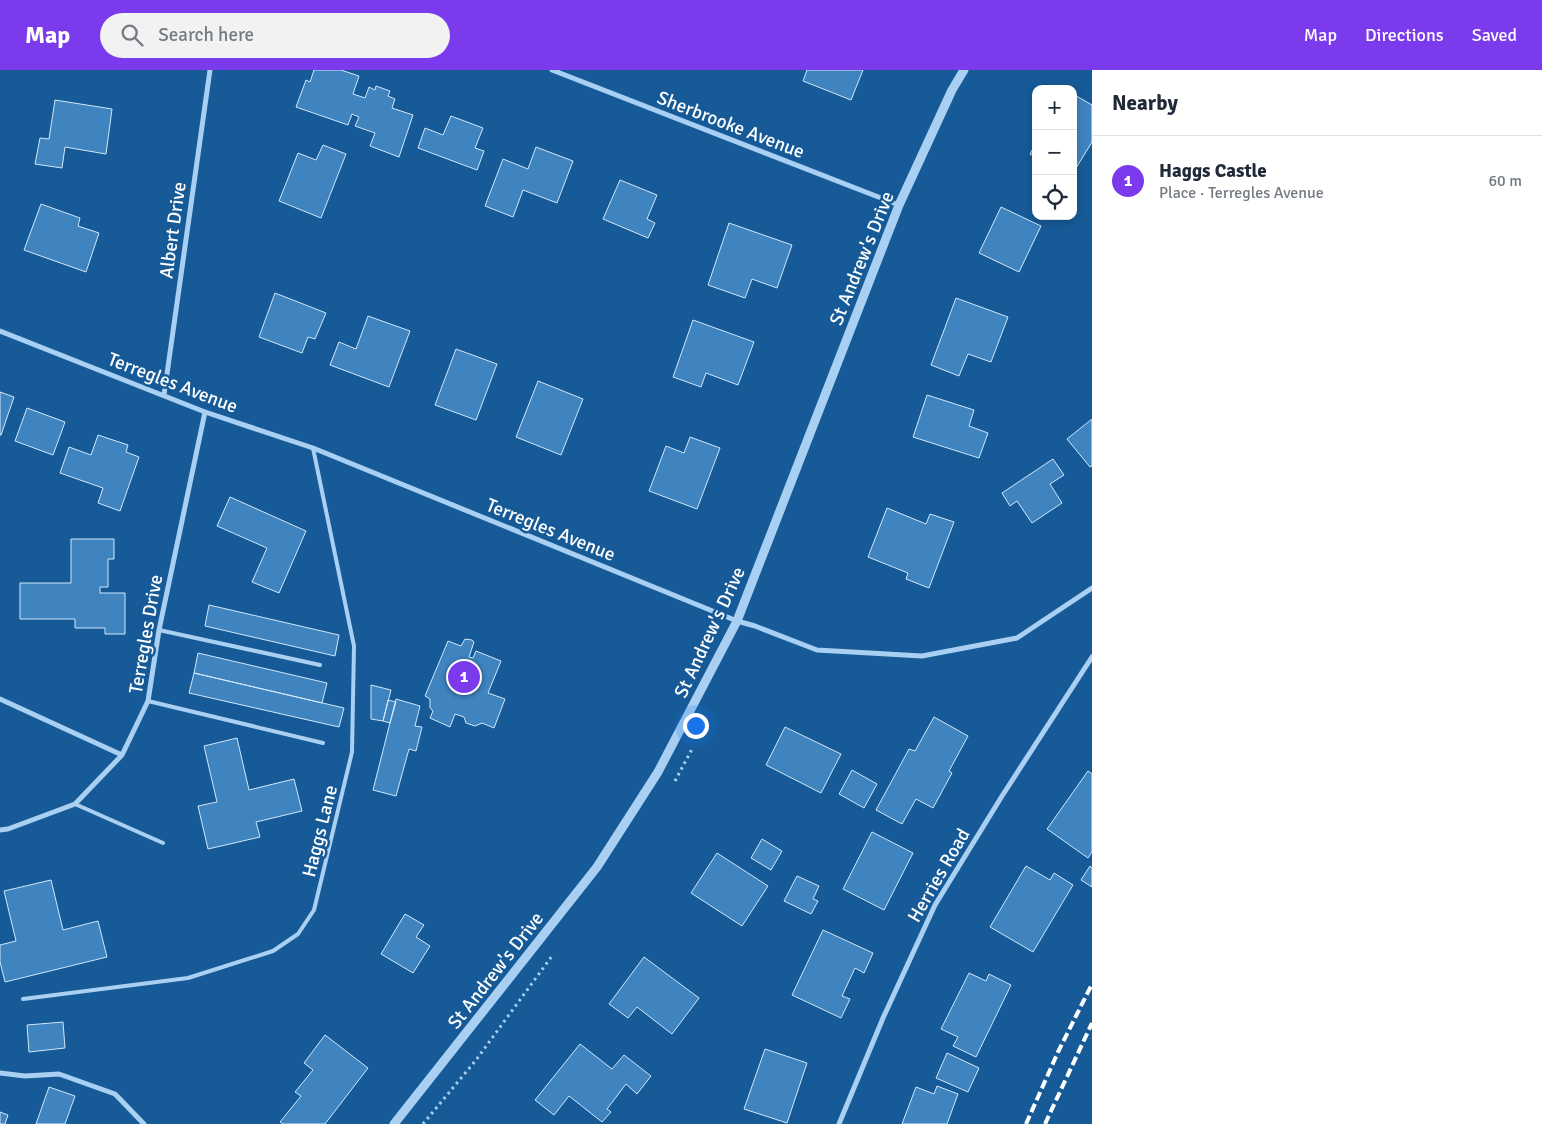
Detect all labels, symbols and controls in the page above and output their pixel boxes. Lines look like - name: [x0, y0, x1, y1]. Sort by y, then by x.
- search box: [100, 13, 450, 58]
- text: Map: [25, 20, 70, 50]
- icon: search: [118, 21, 146, 49]
- text: Search here: [158, 23, 254, 47]
- text: Map: [1304, 24, 1337, 46]
- text: Directions: [1365, 24, 1444, 46]
- text: Saved: [1472, 24, 1517, 46]
- map controls: [1032, 85, 1077, 220]
- button: +: [1032, 85, 1077, 130]
- street label: Sherbrooke Avenue: [653, 86, 808, 164]
- text: Nearby: [1112, 90, 1178, 116]
- button: −: [1032, 130, 1077, 175]
- text: Haggs Castle: [1159, 159, 1267, 183]
- text: 1: [1124, 171, 1132, 191]
- text: 60 m: [1488, 171, 1522, 191]
- button: locate: [1032, 175, 1077, 220]
- street label: Albert Drive: [154, 180, 192, 280]
- text: Place · Terregles Avenue: [1159, 183, 1324, 203]
- street label: St Andrew's Drive: [824, 188, 900, 329]
- street label: Terregles Avenue: [104, 347, 241, 419]
- street label: Terregles Avenue: [482, 493, 619, 567]
- street label: St Andrew's Drive: [669, 563, 751, 702]
- street label: Terregles Drive: [124, 573, 168, 696]
- pin: 1: [448, 658, 480, 696]
- your location: [683, 713, 709, 739]
- street label: Haggs Lane: [297, 783, 343, 880]
- street label: Herries Road: [902, 824, 975, 927]
- street label: St Andrew's Drive: [443, 907, 549, 1034]

